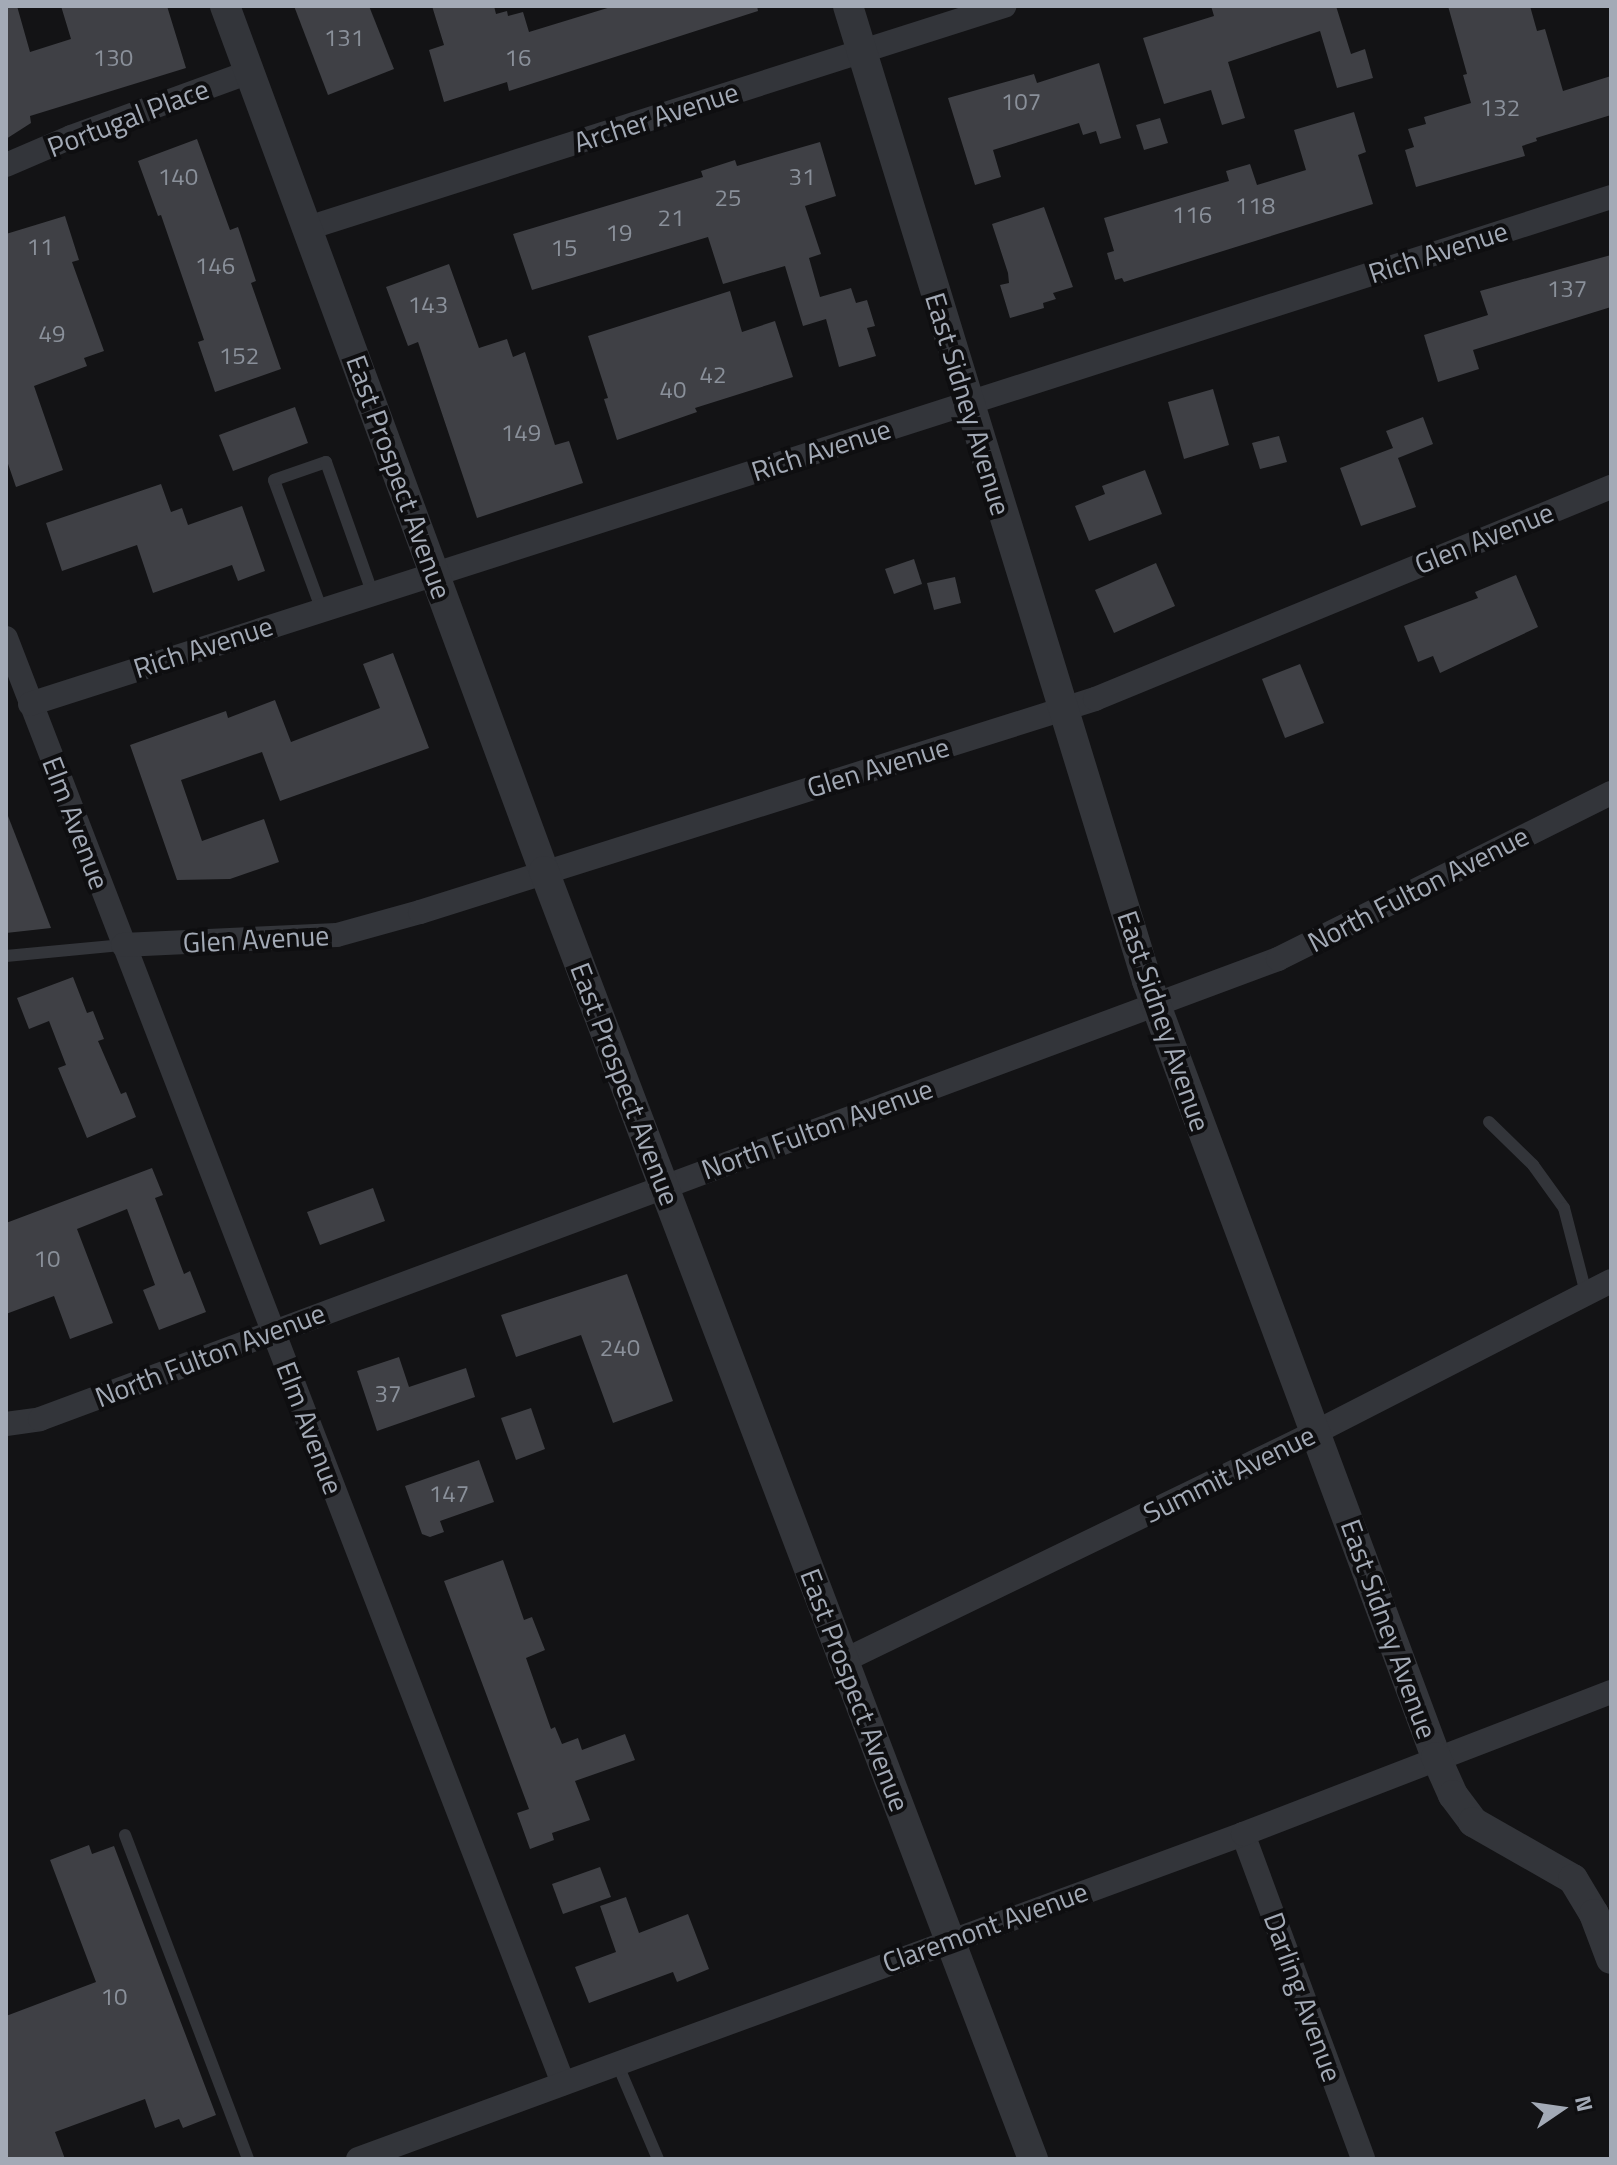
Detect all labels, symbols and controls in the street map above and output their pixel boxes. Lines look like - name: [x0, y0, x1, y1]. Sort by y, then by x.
- house number: 131: [324, 24, 364, 52]
- house number: 130: [93, 44, 133, 72]
- house number: 16: [505, 44, 531, 72]
- street label: Portugal Place: [43, 72, 213, 164]
- street label: Archer Avenue: [570, 75, 742, 159]
- house number: 107: [1001, 88, 1041, 116]
- house number: 132: [1480, 94, 1520, 122]
- house number: 140: [158, 163, 198, 191]
- house number: 31: [789, 163, 815, 191]
- house number: 25: [715, 184, 741, 212]
- house number: 118: [1235, 192, 1275, 220]
- house number: 116: [1172, 201, 1212, 229]
- house number: 21: [658, 204, 684, 232]
- street label: Rich Avenue: [1364, 214, 1512, 290]
- house number: 19: [606, 219, 632, 247]
- house number: 11: [27, 233, 53, 261]
- house number: 15: [551, 234, 577, 262]
- house number: 146: [195, 252, 235, 280]
- house number: 137: [1547, 275, 1587, 303]
- street label: East Sidney Avenue: [918, 289, 1018, 519]
- house number: 143: [408, 291, 448, 319]
- house number: 49: [39, 320, 65, 348]
- house number: 152: [219, 342, 259, 370]
- street label: East Prospect Avenue: [339, 350, 459, 604]
- house number: 42: [700, 361, 726, 389]
- house number: 40: [660, 376, 686, 404]
- street label: Rich Avenue: [747, 412, 895, 488]
- house number: 149: [501, 419, 541, 447]
- street label: Glen Avenue: [1410, 495, 1558, 581]
- street label: Rich Avenue: [129, 609, 277, 685]
- street label: Glen Avenue: [803, 729, 953, 805]
- street label: Elm Avenue: [35, 752, 117, 894]
- street label: North Fulton Avenue: [1302, 819, 1534, 959]
- street label: East Sidney Avenue: [1111, 906, 1217, 1136]
- street label: Glen Avenue: [182, 918, 330, 960]
- street label: East Prospect Avenue: [563, 958, 687, 1210]
- street label: North Fulton Avenue: [697, 1072, 937, 1186]
- house number: 10: [34, 1245, 60, 1273]
- street label: North Fulton Avenue: [90, 1296, 330, 1414]
- house number: 240: [600, 1334, 640, 1362]
- street label: Elm Avenue: [269, 1357, 351, 1499]
- house number: 37: [375, 1380, 401, 1408]
- street label: Summit Avenue: [1138, 1418, 1320, 1530]
- house number: 147: [429, 1480, 469, 1508]
- street label: East Sidney Avenue: [1334, 1515, 1444, 1743]
- street label: East Prospect Avenue: [793, 1564, 917, 1816]
- street label: Claremont Avenue: [878, 1874, 1092, 1980]
- street label: Darling Avenue: [1257, 1908, 1349, 2086]
- house number: 10: [101, 1983, 127, 2011]
- north arrow: [1521, 2069, 1601, 2149]
- text: N: [1566, 2092, 1603, 2115]

